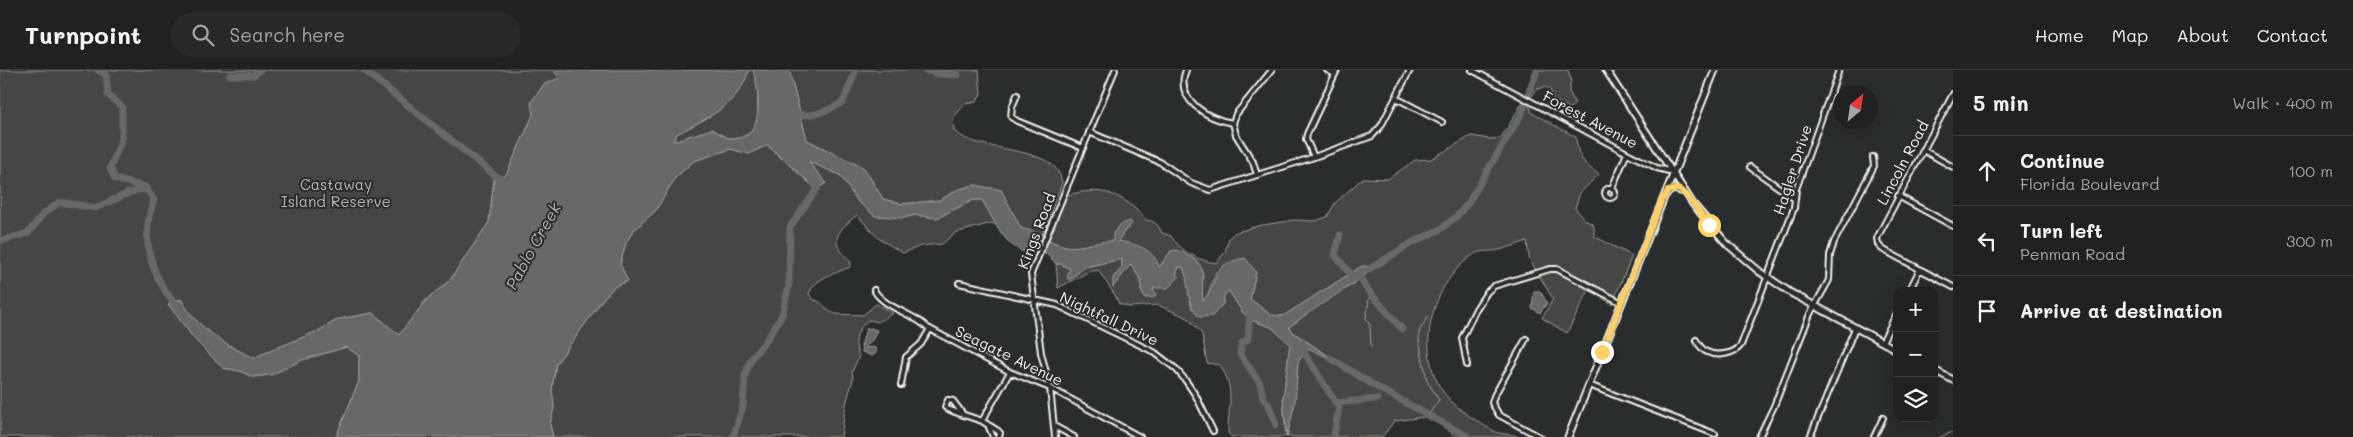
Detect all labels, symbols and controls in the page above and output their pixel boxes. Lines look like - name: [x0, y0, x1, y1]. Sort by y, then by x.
- search box: [171, 12, 521, 57]
- text: Turnpoint: [25, 19, 141, 50]
- icon: search: [189, 21, 217, 49]
- text: Search here: [229, 22, 345, 47]
- text: Home: [2035, 23, 2084, 47]
- text: Map: [2112, 23, 2148, 47]
- text: About: [2176, 23, 2229, 47]
- text: Contact: [2257, 23, 2328, 47]
- north arrow: [1833, 85, 1878, 130]
- street label: Forest Avenue: [1540, 86, 1641, 153]
- text: 5 min: [1973, 89, 2029, 116]
- text: Walk · 400 m: [2232, 92, 2333, 113]
- street label: Lincoln Road: [1872, 117, 1933, 208]
- street label: Hagler Drive: [1768, 122, 1816, 217]
- text: Continue: [2020, 148, 2105, 173]
- icon: ahead: [1973, 157, 2001, 185]
- text: 100 m: [2288, 160, 2333, 181]
- text: Florida Boulevard: [2020, 173, 2159, 194]
- park label: Castaway Island Reserve: [281, 174, 391, 211]
- street label: Kings Road: [1012, 190, 1060, 272]
- water label: Pablo Creek: [500, 198, 565, 293]
- route start: [1698, 214, 1721, 237]
- text: Turn left: [2020, 218, 2103, 243]
- icon: left: [1973, 227, 2001, 255]
- text: 300 m: [2286, 230, 2333, 251]
- text: Penman Road: [2020, 243, 2125, 264]
- street label: Nightfall Drive: [1057, 287, 1162, 350]
- map controls: [1893, 287, 1938, 422]
- button: +: [1893, 287, 1938, 332]
- icon: arrive: [1973, 297, 2001, 325]
- text: Arrive at destination: [2020, 298, 2223, 323]
- street label: Seagate Avenue: [952, 320, 1067, 390]
- button: −: [1893, 332, 1938, 377]
- route end: [1591, 341, 1614, 364]
- button: layers: [1893, 377, 1938, 422]

